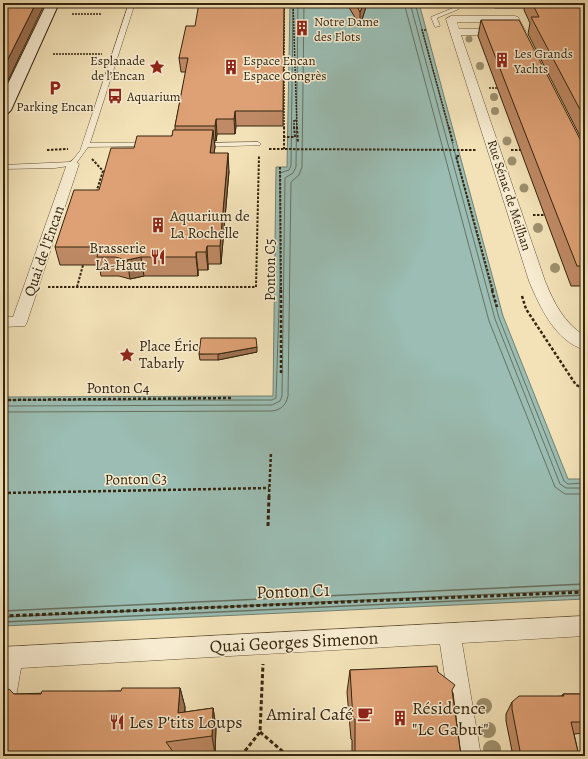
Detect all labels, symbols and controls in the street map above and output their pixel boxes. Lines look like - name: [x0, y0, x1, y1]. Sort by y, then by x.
- place label: Notre Dame des Flots: [314, 13, 379, 45]
- building icon: Notre Dame des Flots: [293, 19, 311, 37]
- place label: Les Grands Yachts: [513, 45, 573, 77]
- building icon: Les Grands Yachts: [493, 51, 511, 69]
- place label: Esplanade de l’Encan: [90, 52, 145, 84]
- place label: Espace Encan Espace Congrès: [243, 52, 326, 84]
- place icon: Esplanade de l’Encan: [148, 58, 166, 76]
- building icon: Espace Encan Espace Congrès: [222, 58, 240, 76]
- parking icon: Parking Encan: [46, 79, 64, 97]
- bus stop icon: Aquarium: [106, 87, 124, 105]
- place label: Aquarium: [126, 88, 181, 105]
- place label: Parking Encan: [16, 98, 94, 115]
- street label: Rue Sénac de Meilhan: [484, 138, 535, 253]
- street label: Quai de l'Encan: [19, 203, 69, 299]
- place label: Aquarium de La Rochelle: [169, 206, 250, 243]
- building icon: Aquarium de La Rochelle: [149, 216, 167, 234]
- place label: Brasserie Là-Haut: [89, 238, 146, 275]
- street label: Ponton C5: [260, 239, 280, 301]
- restaurant icon: Brasserie Là-Haut: [149, 248, 167, 266]
- place label: Place Éric Tabarly: [139, 336, 199, 373]
- place icon: Place Éric Tabarly: [118, 346, 136, 364]
- street label: Ponton C4: [86, 378, 150, 398]
- street label: Ponton C3: [105, 468, 167, 490]
- street label: Ponton C1: [256, 578, 330, 604]
- street label: Quai Georges Simenon: [209, 626, 379, 658]
- place label: Résidence "Le Gabut": [412, 696, 489, 741]
- place label: Amiral Café: [265, 702, 353, 726]
- cafe icon: Amiral Café: [356, 705, 374, 723]
- building icon: Résidence "Le Gabut": [391, 709, 409, 727]
- place label: Les P'tits Loups: [129, 710, 242, 734]
- restaurant icon: Les P'tits Loups: [108, 713, 126, 731]

